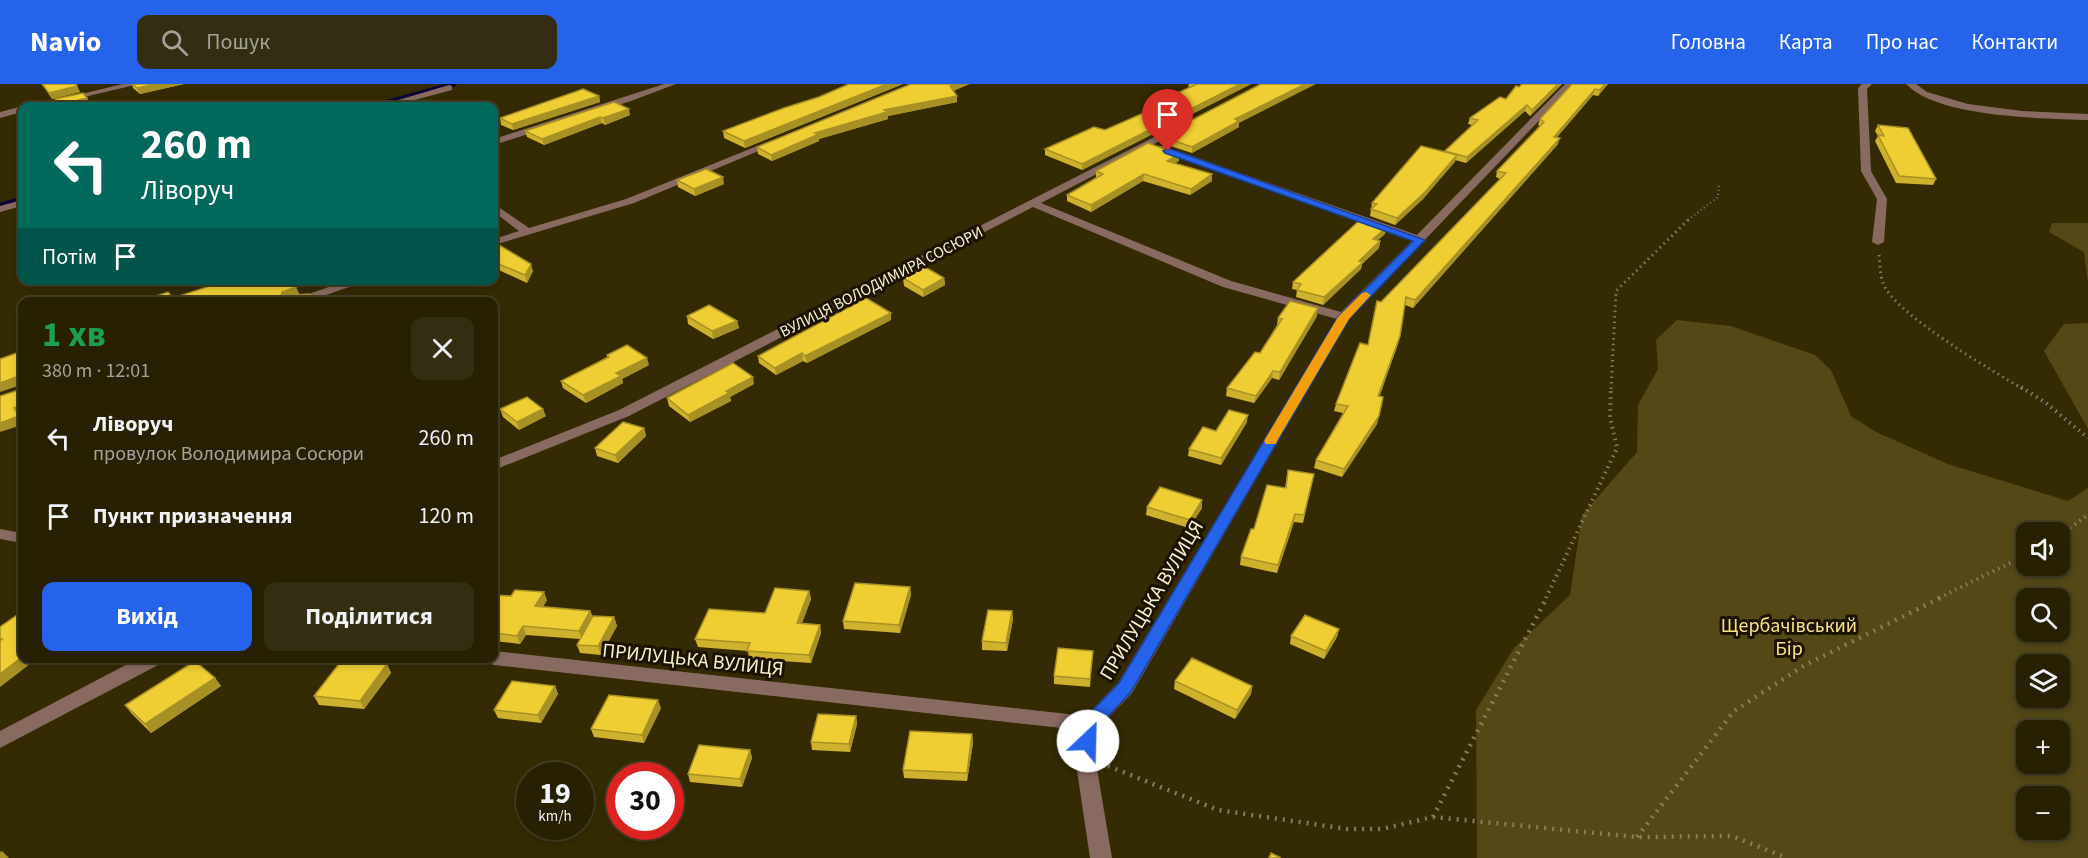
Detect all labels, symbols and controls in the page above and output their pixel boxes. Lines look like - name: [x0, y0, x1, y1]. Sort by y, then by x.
- search box: [137, 15, 557, 69]
- text: Navio: [30, 22, 101, 62]
- icon: search: [158, 26, 191, 59]
- text: Пошук: [206, 26, 270, 58]
- text: Головна: [1671, 27, 1746, 57]
- text: Карта: [1779, 27, 1833, 57]
- text: Про нас: [1866, 27, 1938, 57]
- text: Контакти: [1971, 27, 2058, 57]
- pin: [1142, 89, 1193, 151]
- icon: arrive: [1151, 98, 1184, 131]
- text: 260 m: [141, 115, 252, 175]
- icon: left: [42, 126, 120, 204]
- text: Ліворуч: [141, 171, 234, 210]
- street label: ВУЛИЦЯ ВОЛОДИМИРА СОСЮРИ: [776, 221, 987, 343]
- icon: arrive: [109, 240, 142, 273]
- text: Потім: [42, 241, 97, 273]
- text: 1 хв: [42, 309, 106, 360]
- button: close: [411, 317, 474, 380]
- text: 380 m · 12:01: [42, 357, 150, 385]
- text: Ліворуч: [93, 408, 173, 440]
- icon: left: [42, 422, 75, 455]
- text: 260 m: [419, 422, 474, 454]
- text: провулок Володимира Сосюри: [93, 440, 364, 468]
- icon: arrive: [42, 500, 75, 533]
- text: Пункт призначення: [93, 500, 293, 532]
- text: 120 m: [419, 500, 474, 532]
- street label: ПРИЛУЦЬКА ВУЛИЦЯ: [1093, 515, 1211, 686]
- map controls: [2016, 522, 2070, 840]
- button: sound: [2016, 522, 2070, 576]
- button: Вихід: [42, 582, 252, 651]
- button: Поділитися: [264, 582, 474, 651]
- button: search: [2016, 588, 2070, 642]
- park label: Щербачівський Бір: [1721, 612, 1857, 663]
- street label: ПРИЛУЦЬКА ВУЛИЦЯ: [601, 637, 785, 683]
- button: layers: [2016, 654, 2070, 708]
- position arrow: [1056, 709, 1120, 773]
- button: +: [2016, 720, 2070, 774]
- speed limit sign: 30: [606, 762, 684, 840]
- text: 19: [539, 772, 571, 815]
- button: −: [2016, 786, 2070, 840]
- text: km/h: [538, 806, 572, 827]

